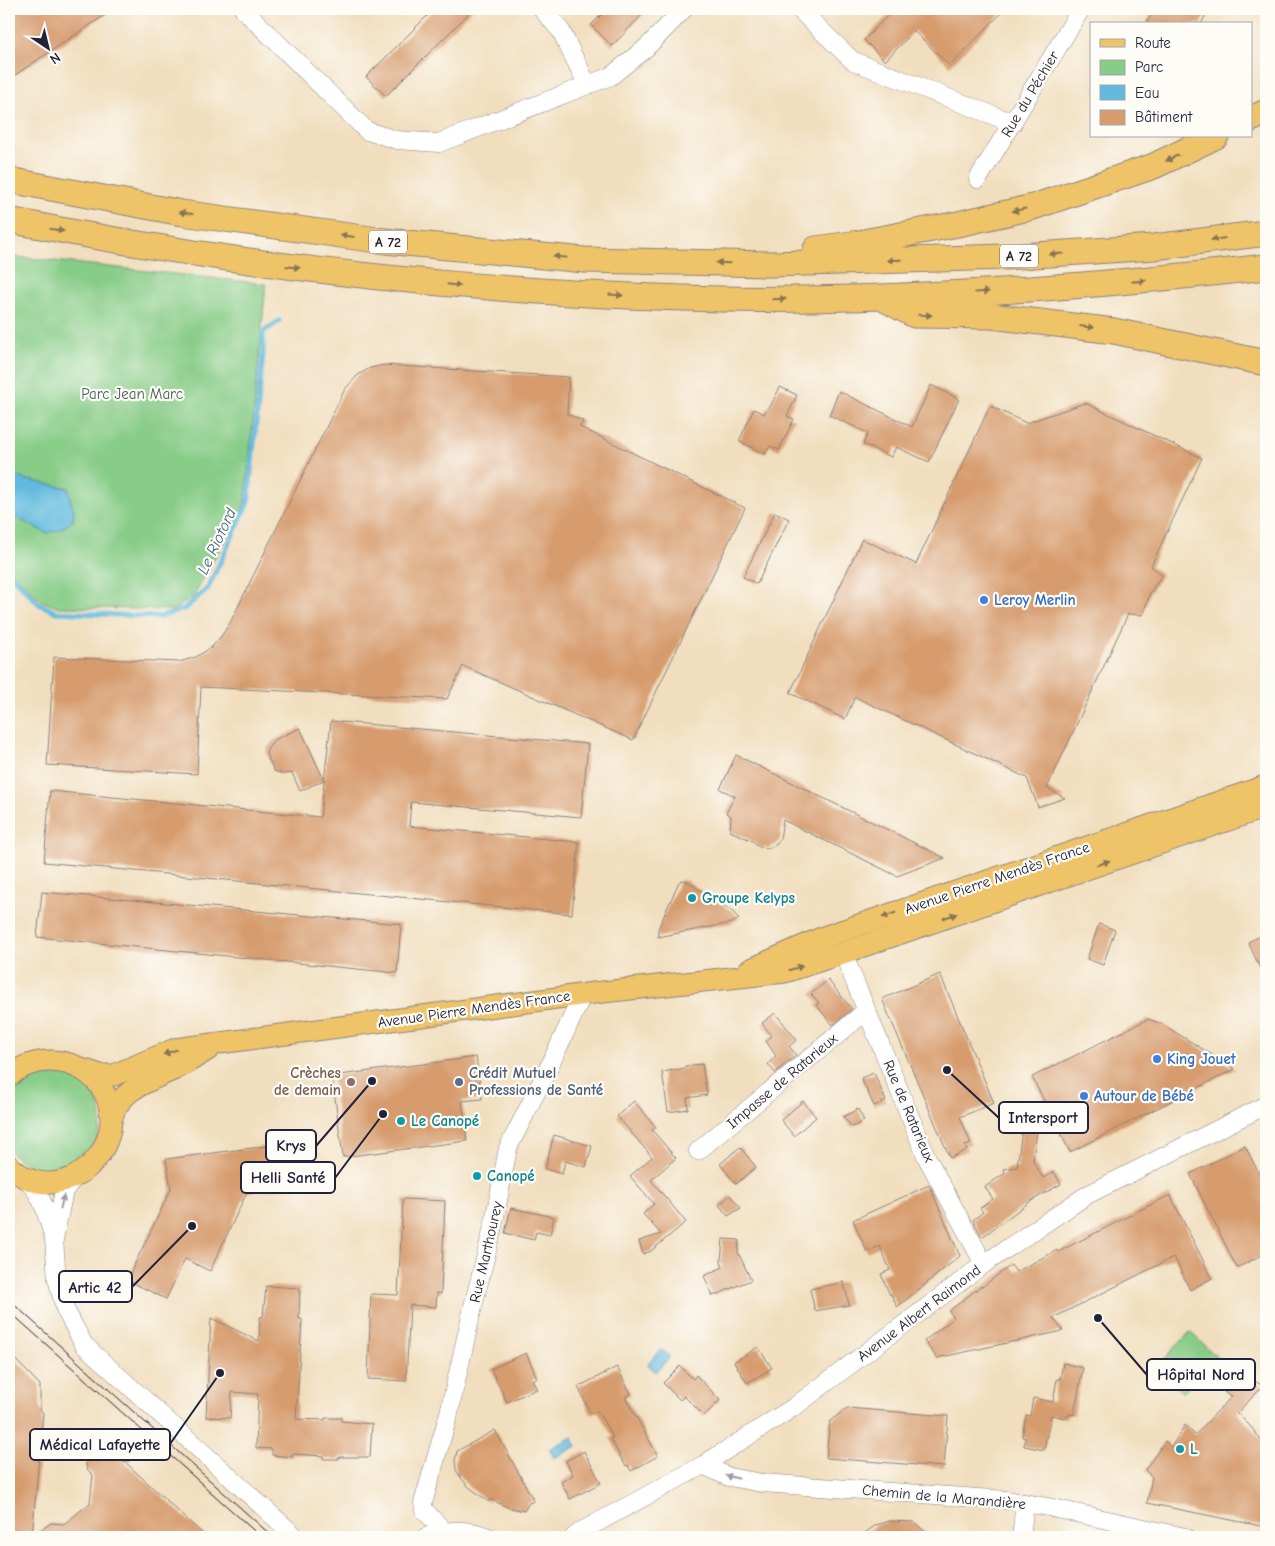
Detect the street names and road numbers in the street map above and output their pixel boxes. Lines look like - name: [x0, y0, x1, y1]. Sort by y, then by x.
- street label: Rue du Péchier: [997, 48, 1063, 140]
- road number: A 72: [369, 230, 407, 253]
- road number: A 72: [1000, 245, 1038, 268]
- street label: Avenue Pierre Mendès France: [902, 838, 1092, 918]
- street label: Avenue Pierre Mendès France: [377, 986, 572, 1031]
- street label: Impasse de Ratarieux: [723, 1029, 842, 1133]
- street label: Rue de Ratarieux: [879, 1057, 939, 1166]
- street label: Rue Marthourey: [466, 1199, 506, 1304]
- street label: Avenue Albert Raimond: [854, 1261, 984, 1365]
- street label: Chemin de la Marandière: [861, 1481, 1027, 1513]

